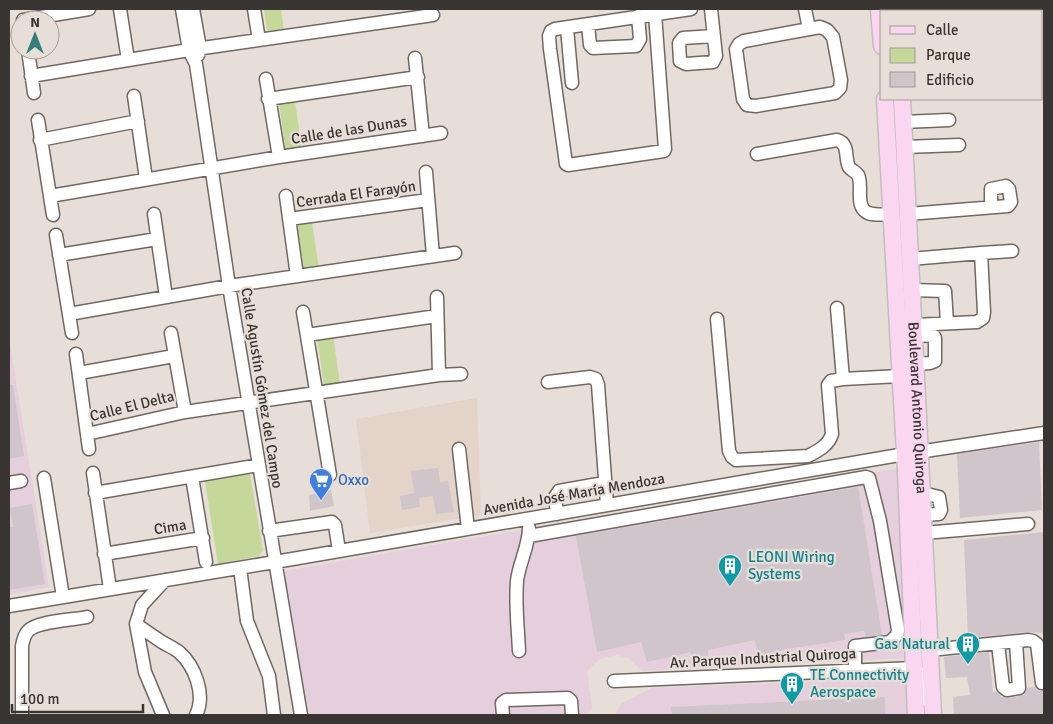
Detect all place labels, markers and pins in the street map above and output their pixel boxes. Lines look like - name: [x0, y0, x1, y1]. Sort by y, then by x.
- supermarket icon: Oxxo: [308, 467, 334, 501]
- place label: Oxxo: [338, 471, 369, 489]
- place label: LEONI Wiring Systems: [748, 548, 835, 583]
- building icon: LEONI Wiring Systems: [717, 553, 743, 587]
- building icon: Gas Natural: [955, 631, 981, 665]
- place label: Gas Natural: [874, 635, 950, 653]
- place label: TE Connectivity Aerospace: [810, 666, 909, 701]
- building icon: TE Connectivity Aerospace: [779, 671, 805, 705]

